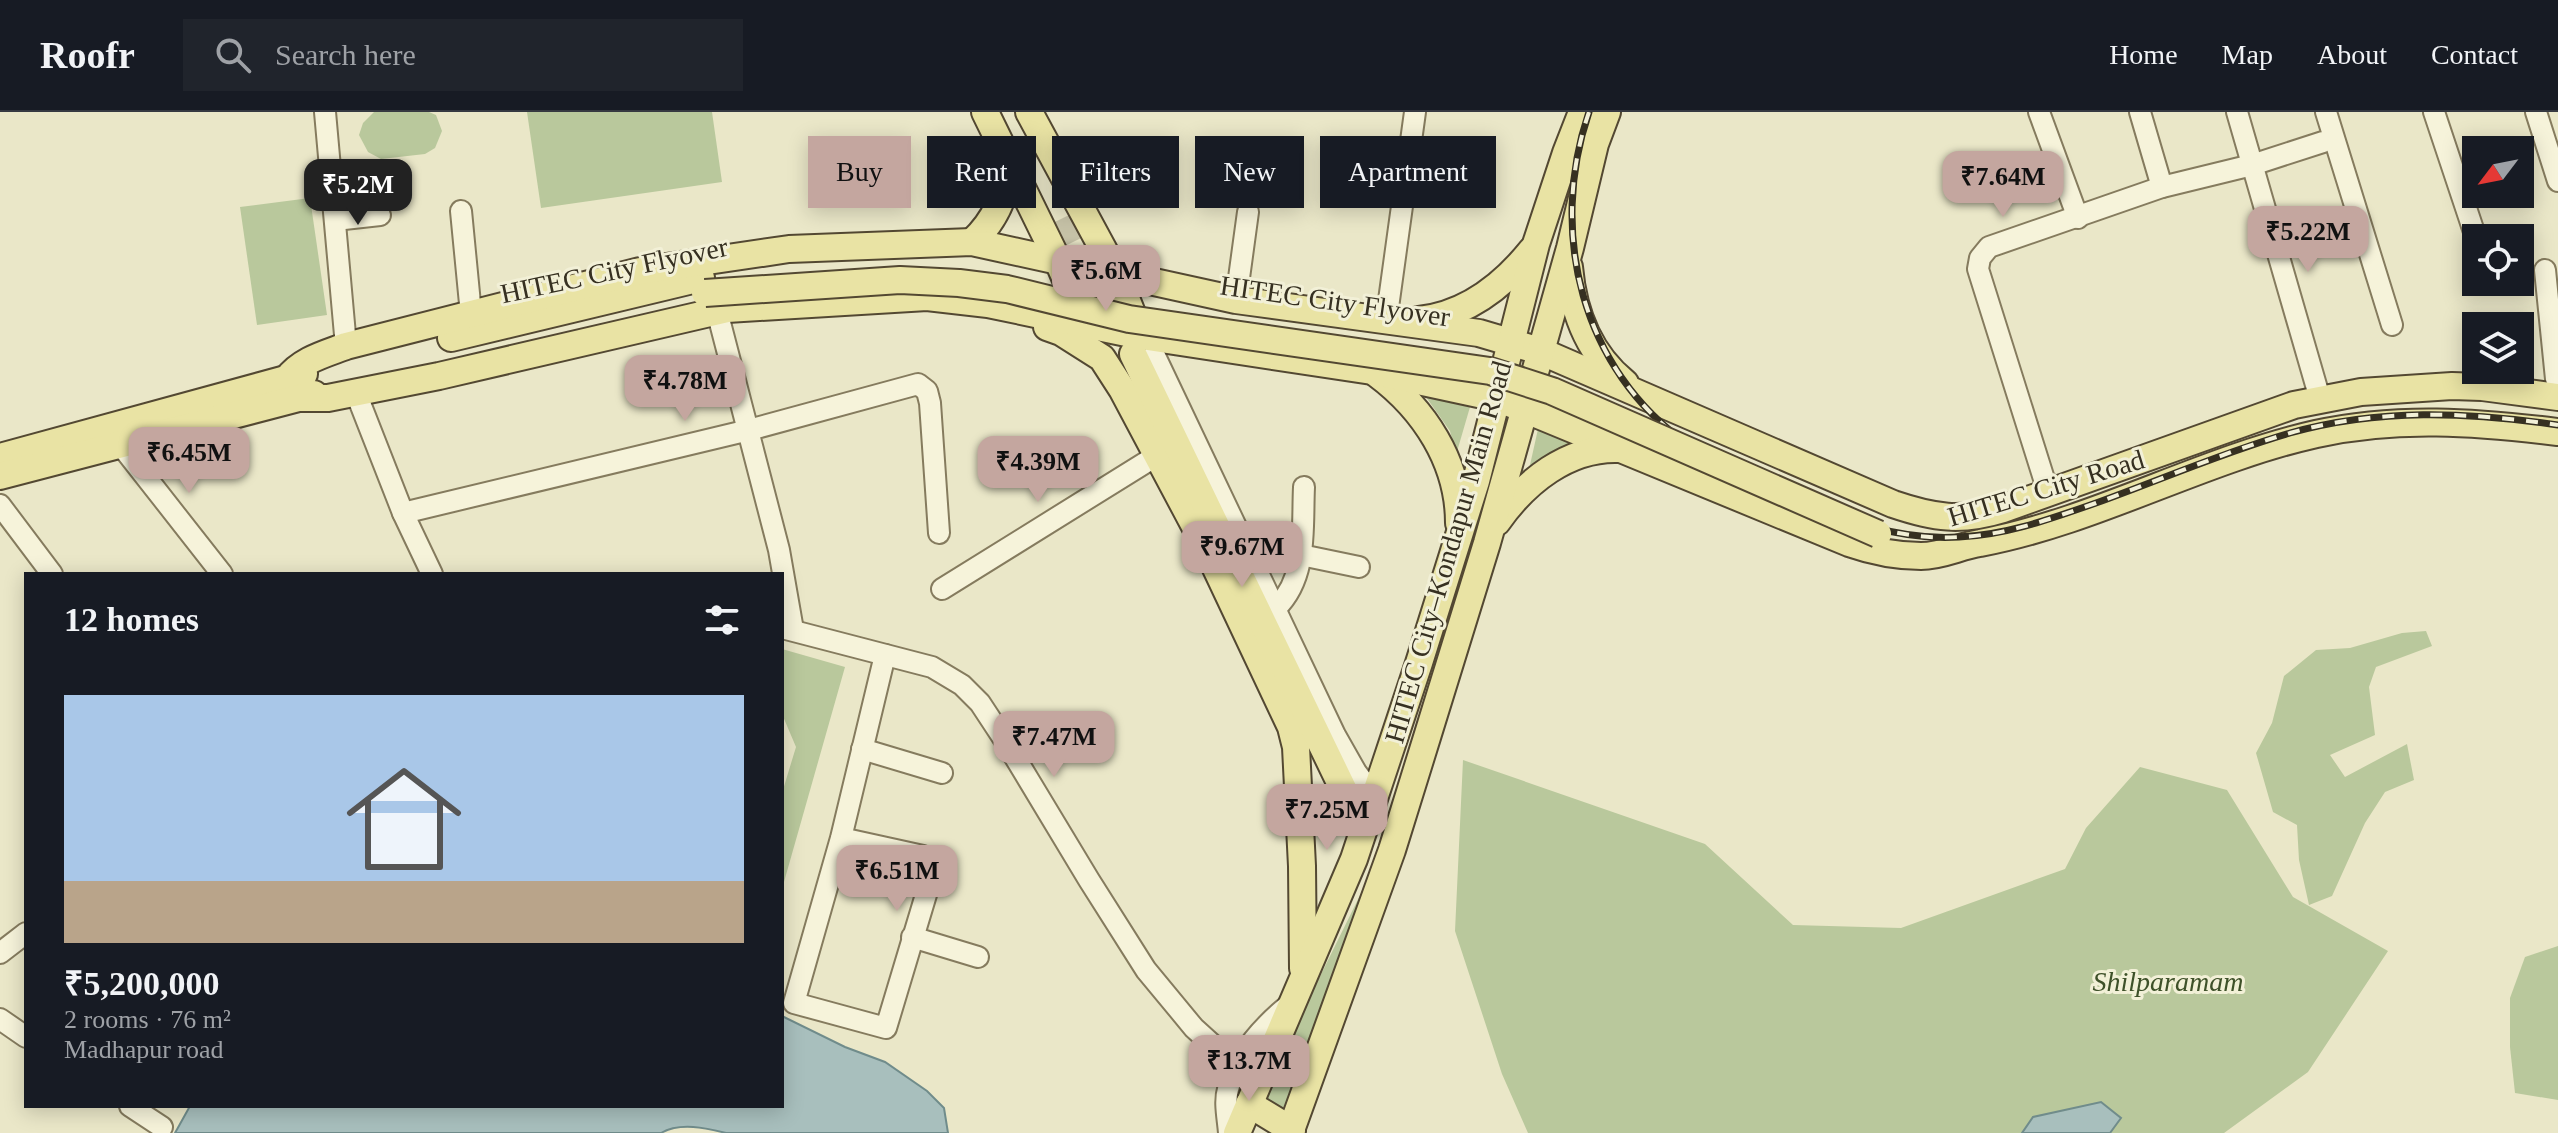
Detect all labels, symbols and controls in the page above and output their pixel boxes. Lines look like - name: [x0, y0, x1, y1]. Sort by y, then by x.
- search box: [183, 19, 743, 91]
- icon: search: [211, 33, 255, 77]
- text: Roofr: [40, 34, 135, 76]
- text: Search here: [275, 38, 416, 71]
- text: Home: [2109, 39, 2178, 70]
- text: Map: [2222, 39, 2273, 70]
- text: About: [2317, 39, 2387, 70]
- text: Contact: [2431, 39, 2518, 70]
- chip: Buy: [808, 136, 911, 208]
- chip: Rent: [927, 136, 1036, 208]
- chip: Filters: [1052, 136, 1179, 208]
- chip: New: [1195, 136, 1304, 208]
- chip: Apartment: [1320, 136, 1496, 208]
- north arrow: [2462, 136, 2534, 208]
- map controls: [2462, 136, 2534, 384]
- pin: ₹7.64M: [1938, 151, 2068, 219]
- pin: ₹5.2M: [302, 159, 414, 227]
- text: ₹7.64M: [1961, 162, 2045, 191]
- text: ₹5.2M: [322, 170, 394, 199]
- pin: ₹5.22M: [2243, 206, 2373, 274]
- text: ₹5.22M: [2266, 217, 2350, 246]
- button: locate: [2462, 224, 2534, 296]
- street label: HITEC City Flyover: [497, 231, 731, 309]
- pin: ₹5.6M: [1050, 245, 1162, 313]
- text: ₹5.6M: [1070, 256, 1142, 285]
- street label: HITEC City Flyover: [1218, 270, 1453, 333]
- button: layers: [2462, 312, 2534, 384]
- pin: ₹4.78M: [620, 355, 750, 423]
- street label: HITEC City–Kondapur Main Road: [1379, 357, 1517, 747]
- text: ₹4.78M: [643, 366, 727, 395]
- pin: ₹6.45M: [124, 427, 254, 495]
- pin: ₹4.39M: [973, 436, 1103, 504]
- text: ₹6.45M: [147, 438, 231, 467]
- street label: HITEC City Road: [1944, 443, 2148, 533]
- text: ₹4.39M: [996, 447, 1080, 476]
- pin: ₹9.67M: [1177, 521, 1307, 589]
- text: ₹9.67M: [1200, 532, 1284, 561]
- icon: filters: [700, 598, 744, 642]
- text: 12 homes: [64, 601, 199, 638]
- pin: ₹7.47M: [989, 711, 1119, 779]
- text: ₹7.47M: [1012, 722, 1096, 751]
- icon: home: [332, 747, 476, 891]
- pin: ₹7.25M: [1262, 784, 1392, 852]
- text: ₹7.25M: [1285, 795, 1369, 824]
- pin: ₹6.51M: [832, 845, 962, 913]
- text: ₹6.51M: [855, 856, 939, 885]
- text: ₹5,200,000: [64, 965, 219, 1002]
- park label: Shilparamam: [2093, 966, 2243, 997]
- text: 2 rooms · 76 m²: [64, 1005, 231, 1034]
- text: Madhapur road: [64, 1035, 224, 1064]
- pin: ₹13.7M: [1184, 1035, 1314, 1103]
- text: ₹13.7M: [1207, 1046, 1291, 1075]

